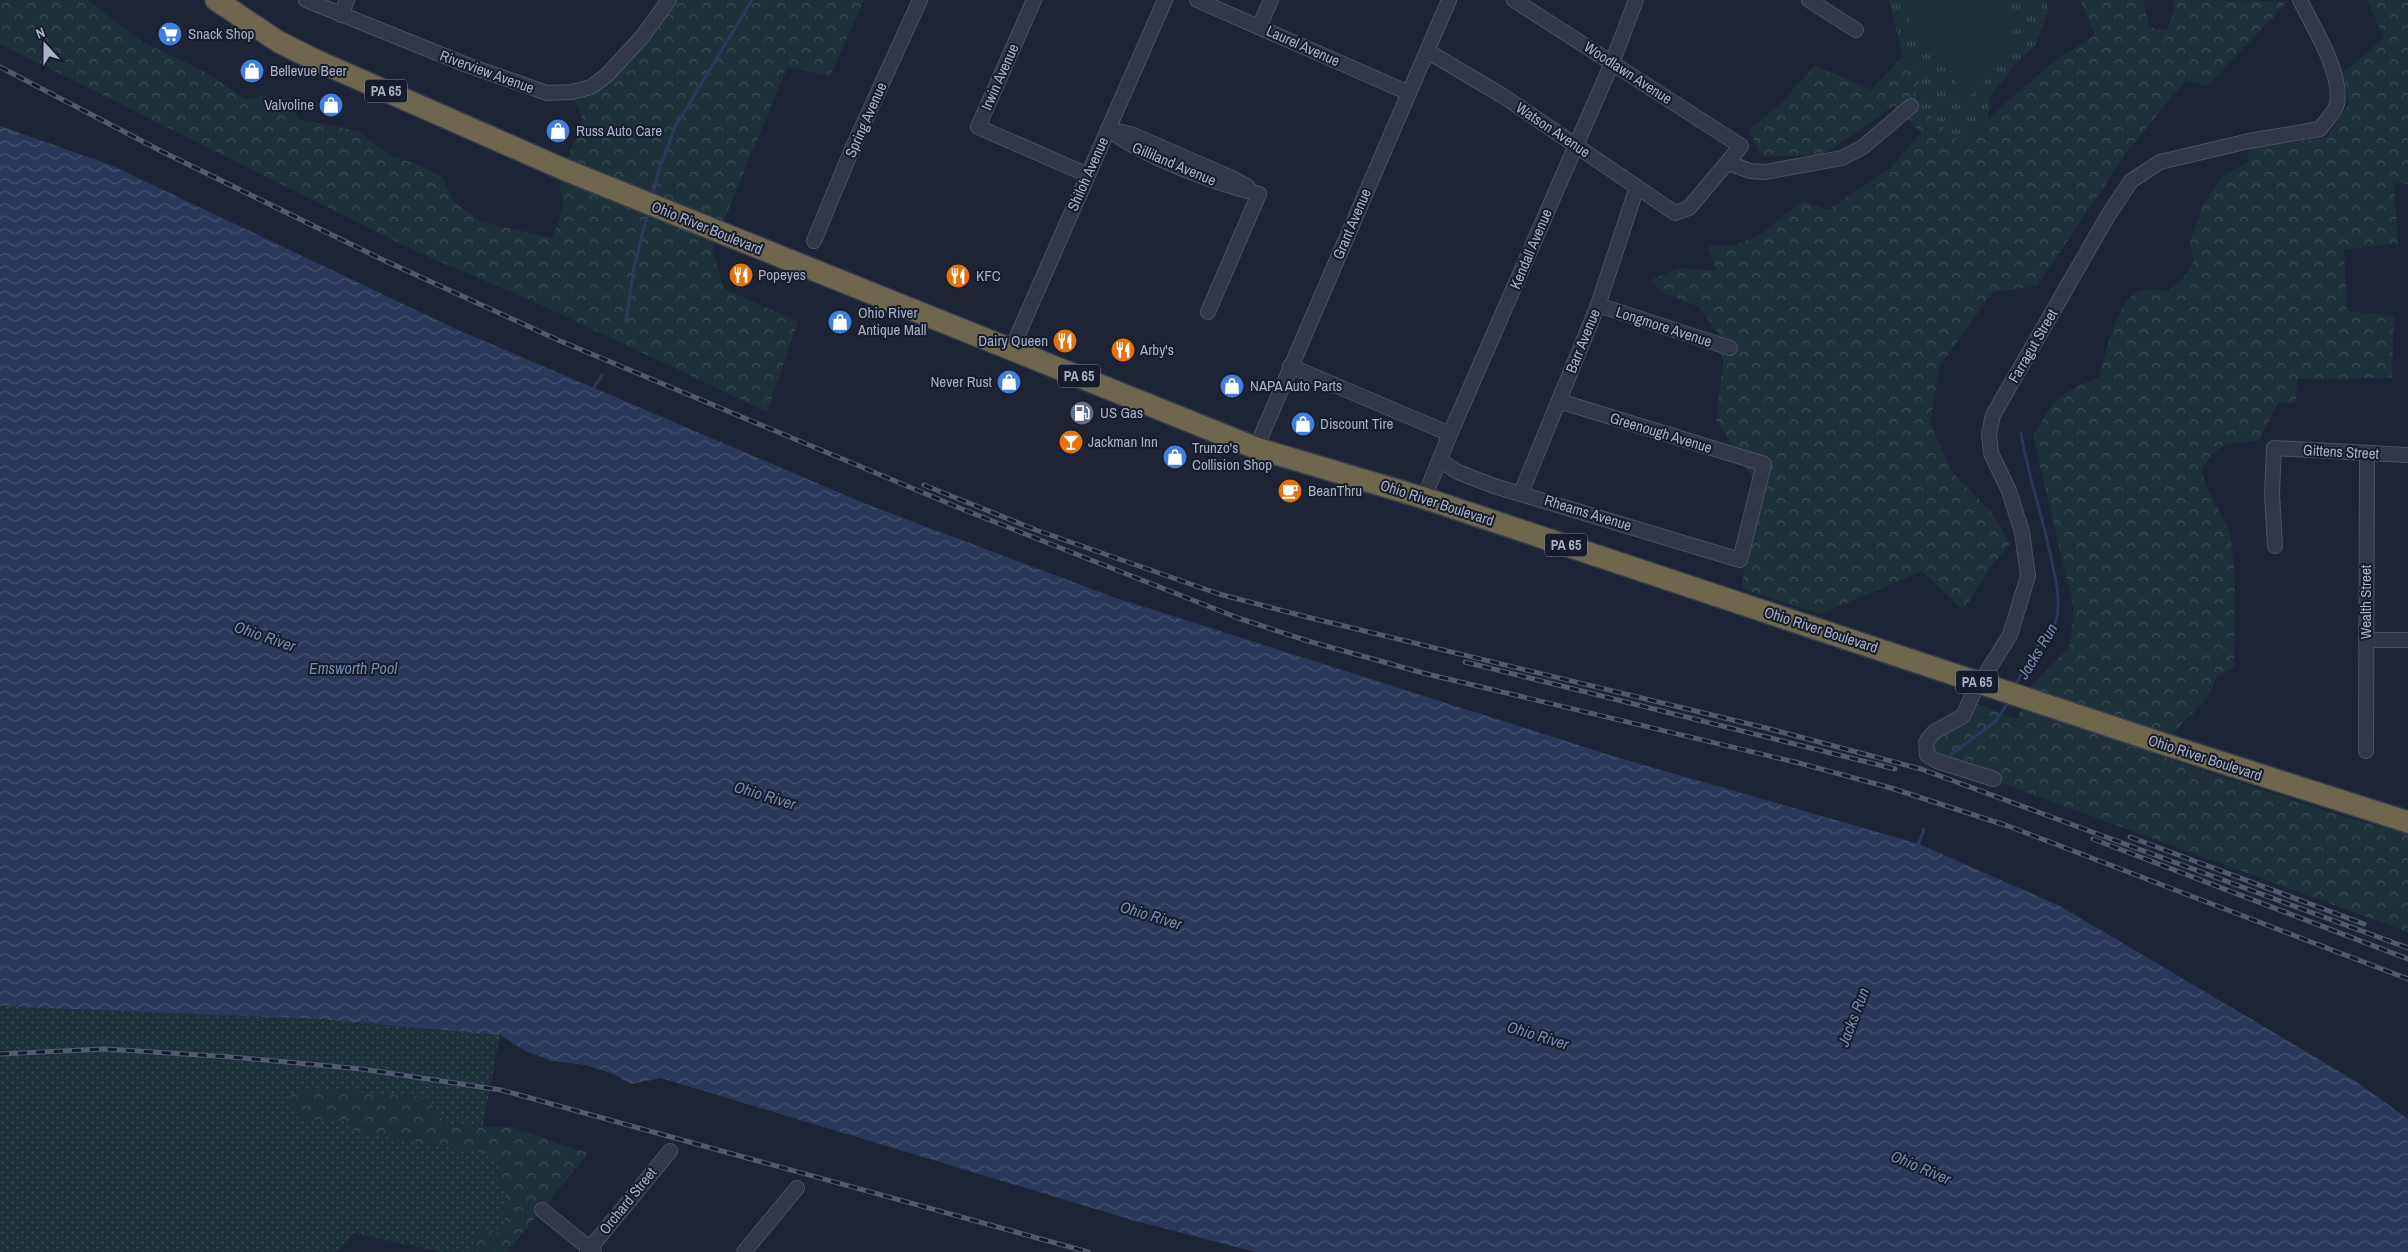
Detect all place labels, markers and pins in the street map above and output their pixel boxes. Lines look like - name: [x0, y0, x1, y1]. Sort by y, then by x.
- supermarket icon: Snack Shop: [157, 21, 183, 47]
- place label: Snack Shop: [188, 23, 254, 44]
- shop icon: Bellevue Beer: [239, 58, 265, 84]
- place label: Bellevue Beer: [270, 60, 347, 81]
- shop icon: Valvoline: [318, 92, 344, 118]
- place label: Valvoline: [264, 94, 314, 115]
- shop icon: Russ Auto Care: [545, 118, 571, 144]
- place label: Russ Auto Care: [576, 120, 662, 141]
- restaurant icon: Popeyes: [728, 262, 754, 288]
- restaurant icon: KFC: [945, 263, 971, 289]
- place label: Popeyes: [758, 264, 806, 285]
- place label: KFC: [976, 265, 1001, 286]
- place label: Ohio River Antique Mall: [857, 302, 926, 340]
- shop icon: Ohio River Antique Mall: [827, 309, 853, 335]
- restaurant icon: Dairy Queen: [1052, 328, 1078, 354]
- place label: Dairy Queen: [978, 330, 1048, 351]
- restaurant icon: Arby's: [1110, 337, 1136, 363]
- place label: Arby's: [1139, 339, 1174, 360]
- shop icon: Never Rust: [996, 369, 1022, 395]
- place label: Never Rust: [930, 371, 993, 392]
- shop icon: NAPA Auto Parts: [1219, 373, 1245, 399]
- place label: NAPA Auto Parts: [1250, 375, 1342, 396]
- fuel station icon: US Gas: [1069, 400, 1095, 426]
- place label: US Gas: [1100, 402, 1143, 423]
- shop icon: Discount Tire: [1290, 411, 1316, 437]
- place label: Discount Tire: [1320, 413, 1394, 434]
- bar icon: Jackman Inn: [1058, 429, 1084, 455]
- place label: Jackman Inn: [1088, 431, 1158, 452]
- place label: Trunzo's Collision Shop: [1192, 437, 1272, 475]
- shop icon: Trunzo's Collision Shop: [1162, 444, 1188, 470]
- cafe icon: BeanThru: [1277, 478, 1303, 504]
- place label: BeanThru: [1308, 480, 1362, 501]

